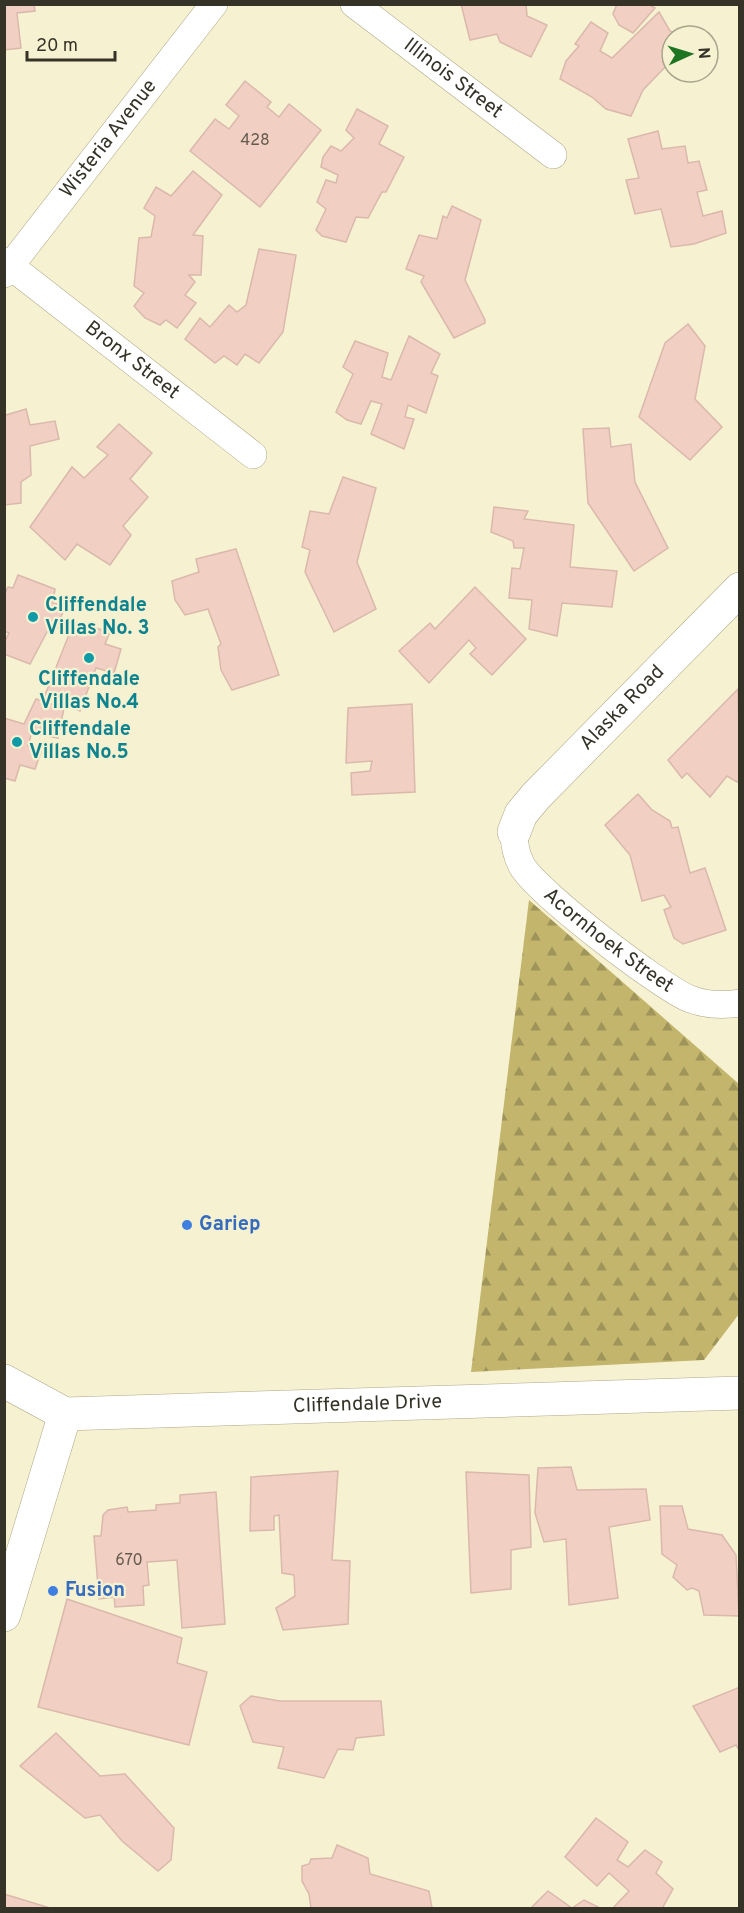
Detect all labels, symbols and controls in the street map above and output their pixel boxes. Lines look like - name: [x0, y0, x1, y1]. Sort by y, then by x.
- scale bar: [27, 24, 116, 62]
- north arrow: [660, 24, 720, 84]
- street label: Illinois Street: [398, 33, 508, 125]
- text: 20 m: [36, 35, 78, 58]
- text: N: [693, 47, 713, 60]
- street label: Wisteria Avenue: [55, 74, 163, 204]
- house number: 428: [240, 131, 270, 151]
- street label: Bronx Street: [79, 316, 184, 406]
- place label: Cliffendale Villas No. 3: [45, 593, 149, 642]
- marker: Cliffendale Villas No. 3: [26, 610, 40, 624]
- marker: Cliffendale Villas No.4: [82, 651, 96, 665]
- street label: Alaska Road: [574, 660, 671, 757]
- place label: Cliffendale Villas No.4: [38, 667, 140, 716]
- place label: Cliffendale Villas No.5: [29, 717, 131, 766]
- marker: Cliffendale Villas No.5: [10, 735, 24, 749]
- street label: Acornhoek Street: [537, 883, 678, 1000]
- place label: Gariep: [199, 1212, 261, 1238]
- marker: Gariep: [180, 1218, 194, 1232]
- street label: Cliffendale Drive: [293, 1389, 442, 1420]
- house number: 670: [115, 1551, 143, 1571]
- place label: Fusion: [65, 1578, 125, 1604]
- marker: Fusion: [46, 1584, 60, 1598]

